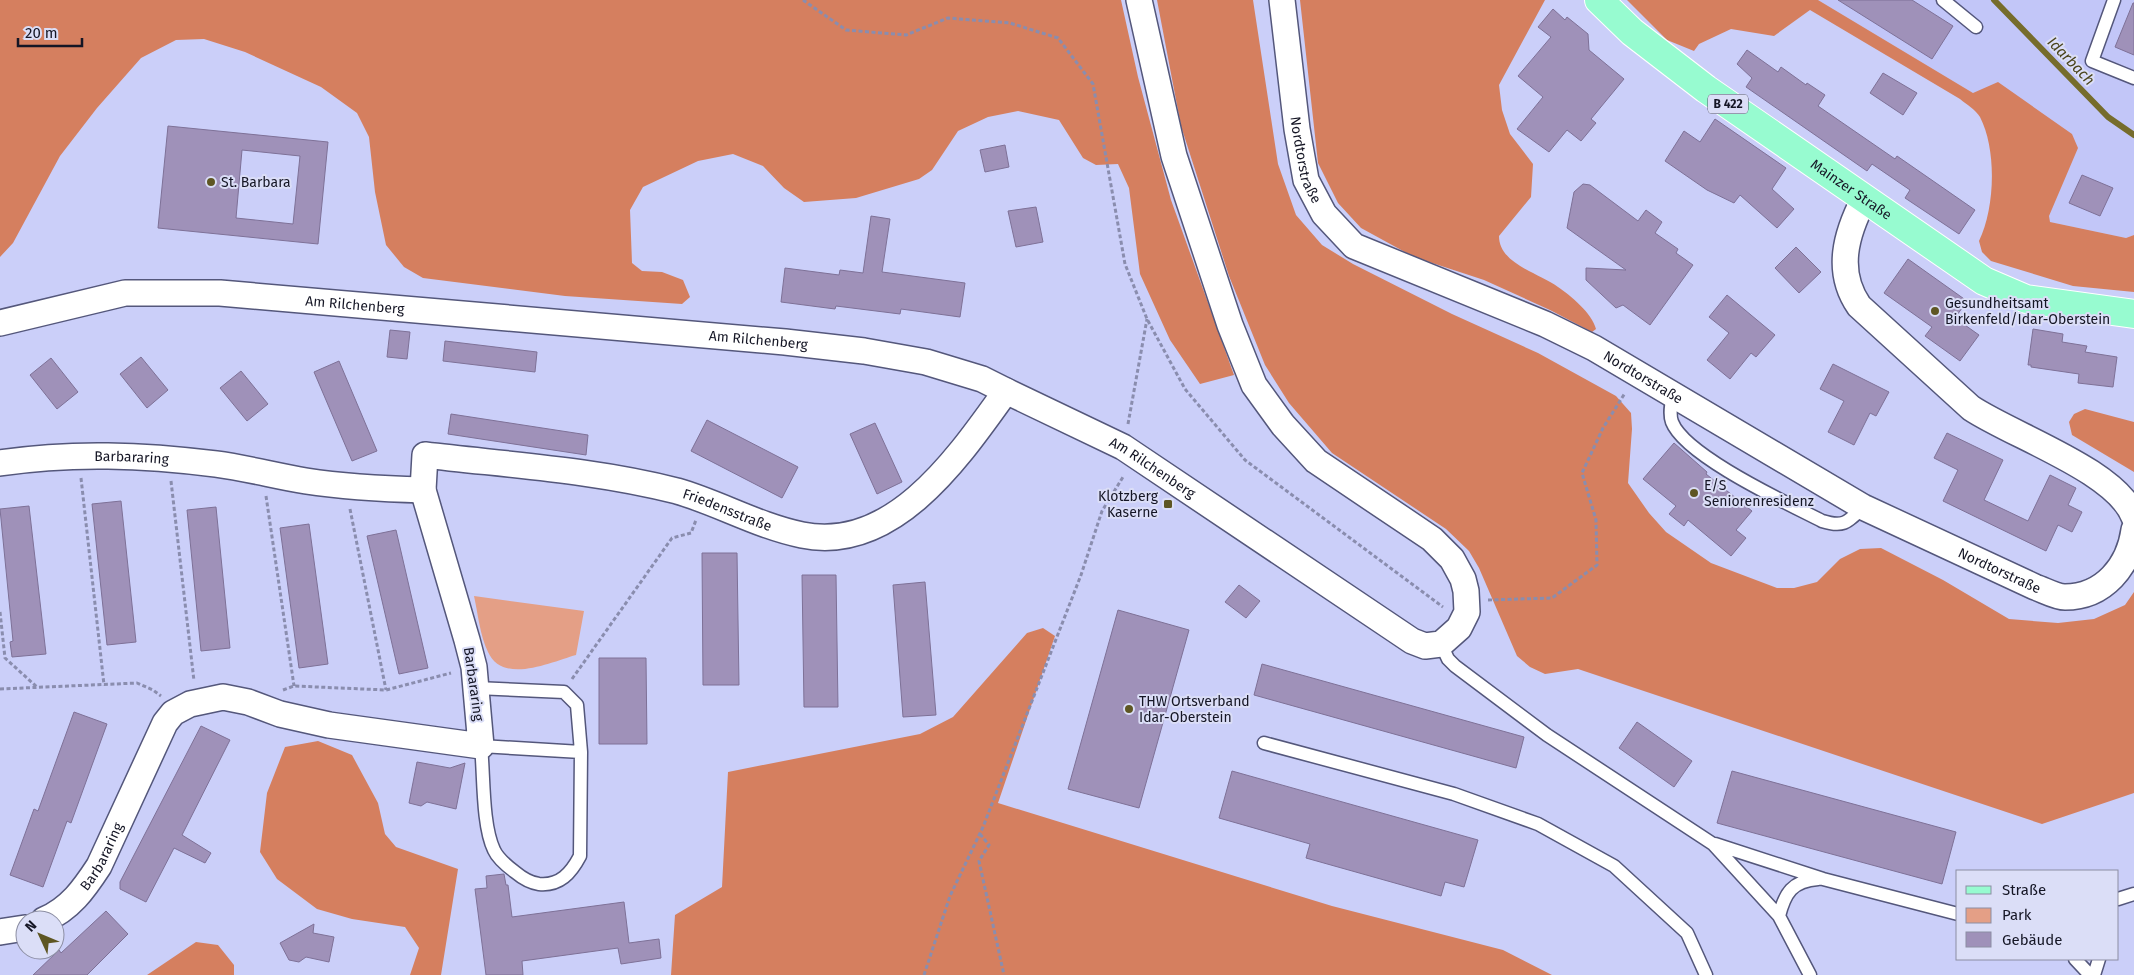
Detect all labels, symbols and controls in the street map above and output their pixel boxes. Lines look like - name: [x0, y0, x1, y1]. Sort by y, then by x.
- scale bar: [18, 15, 81, 47]
- text: 20 m: [25, 24, 58, 42]
- water label: Idarbach: [2044, 33, 2098, 89]
- road number: B 422: [1708, 95, 1748, 114]
- street label: Nordtorstraße: [1287, 116, 1325, 206]
- street label: Mainzer Straße: [1807, 156, 1895, 224]
- place label: St. Barbara: [221, 174, 291, 191]
- marker: St. Barbara: [205, 176, 217, 188]
- street label: Am Rilchenberg: [305, 292, 406, 318]
- place label: Gesundheitsamt Birkenfeld/Idar-Oberstein: [1945, 295, 2110, 328]
- marker: Gesundheitsamt Birkenfeld/Idar-Oberstein: [1929, 305, 1941, 317]
- street label: Am Rilchenberg: [708, 327, 810, 354]
- street label: Nordtorstraße: [1600, 347, 1686, 408]
- street label: Am Rilchenberg: [1107, 434, 1199, 503]
- street label: Barbararing: [94, 448, 170, 468]
- place label: E/S Seniorenresidenz: [1704, 477, 1814, 510]
- street label: Friedensstraße: [681, 485, 774, 535]
- marker: E/S Seniorenresidenz: [1688, 487, 1700, 499]
- place label: Klotzberg Kaserne: [1098, 488, 1159, 521]
- marker: Klotzberg Kaserne: [1162, 498, 1174, 510]
- street label: Nordtorstraße: [1955, 544, 2043, 597]
- street label: Barbararing: [460, 646, 487, 723]
- place label: THW Ortsverband Idar-Oberstein: [1139, 693, 1250, 726]
- marker: THW Ortsverband Idar-Oberstein: [1123, 703, 1135, 715]
- street label: Barbararing: [77, 819, 127, 894]
- legend: [1956, 870, 2119, 960]
- text: Straße: [2002, 881, 2046, 899]
- text: Park: [2002, 906, 2032, 924]
- north arrow: [15, 910, 65, 960]
- text: N: [22, 917, 40, 936]
- text: Gebäude: [2002, 931, 2062, 949]

